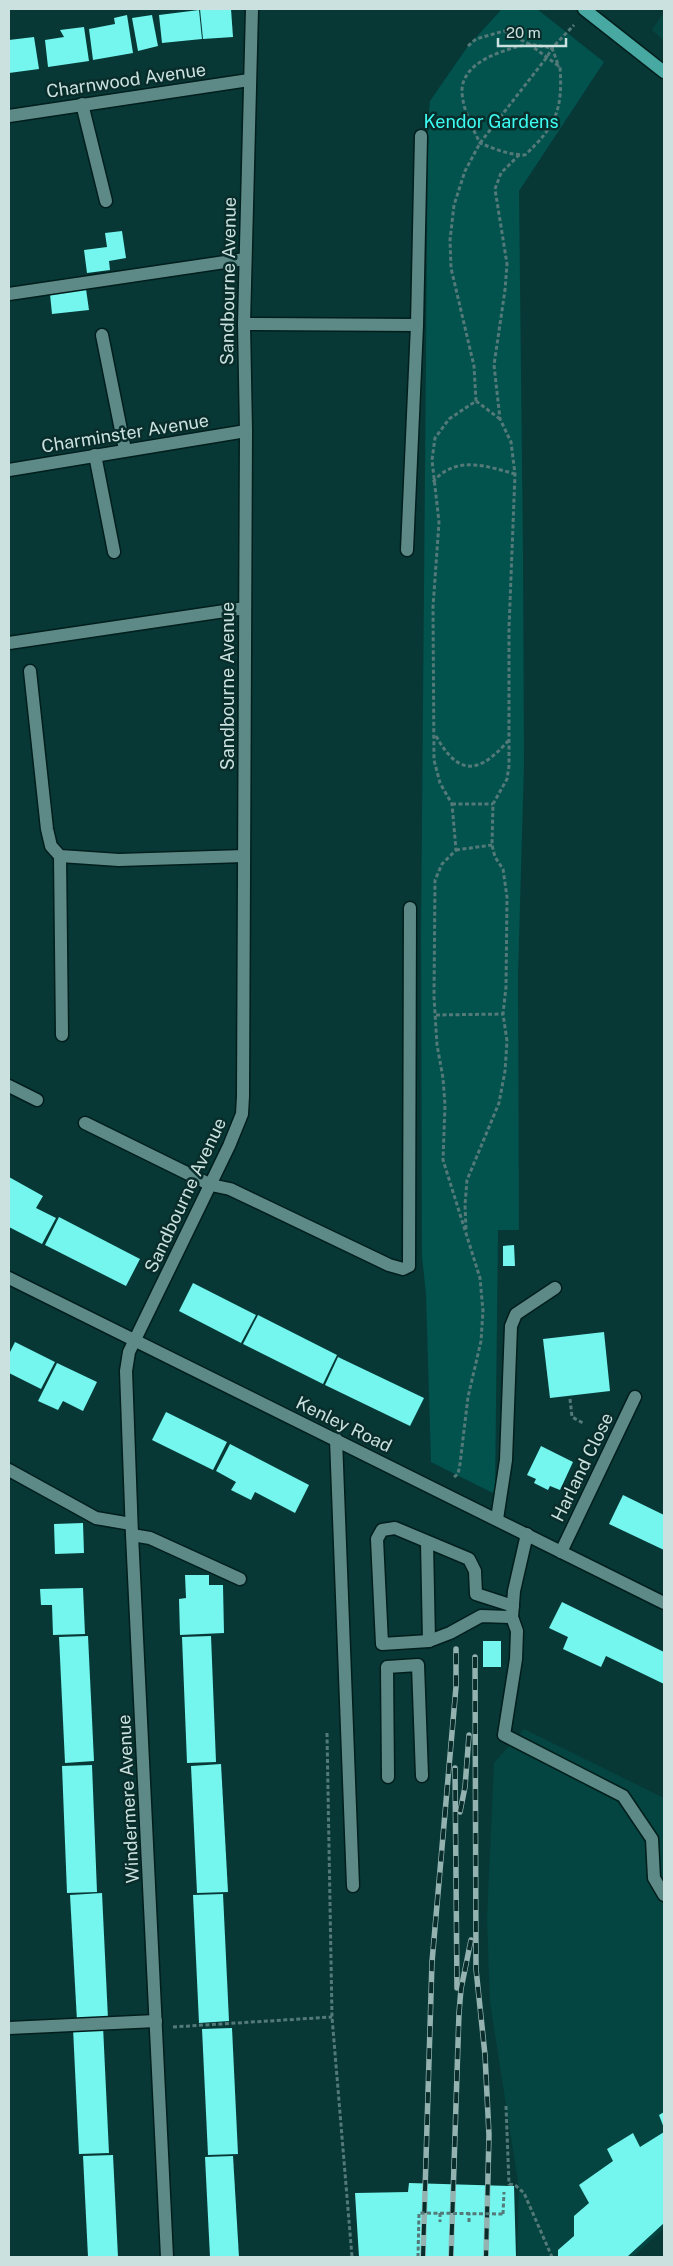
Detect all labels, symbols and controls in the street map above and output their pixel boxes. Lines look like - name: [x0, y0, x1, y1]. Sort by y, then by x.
- scale bar: [498, 15, 566, 47]
- text: 20 m: [506, 24, 541, 41]
- street label: Charnwood Avenue: [45, 58, 207, 102]
- park label: Kendor Gardens: [423, 111, 559, 132]
- street label: Sandbourne Avenue: [216, 197, 240, 365]
- street label: Charminster Avenue: [40, 409, 210, 457]
- street label: Sandbourne Avenue: [217, 602, 238, 770]
- street label: Sandbourne Avenue: [140, 1114, 230, 1276]
- street label: Kenley Road: [293, 1392, 395, 1456]
- street label: Harland Close: [547, 1409, 617, 1525]
- street label: Windermere Avenue: [113, 1714, 143, 1884]

